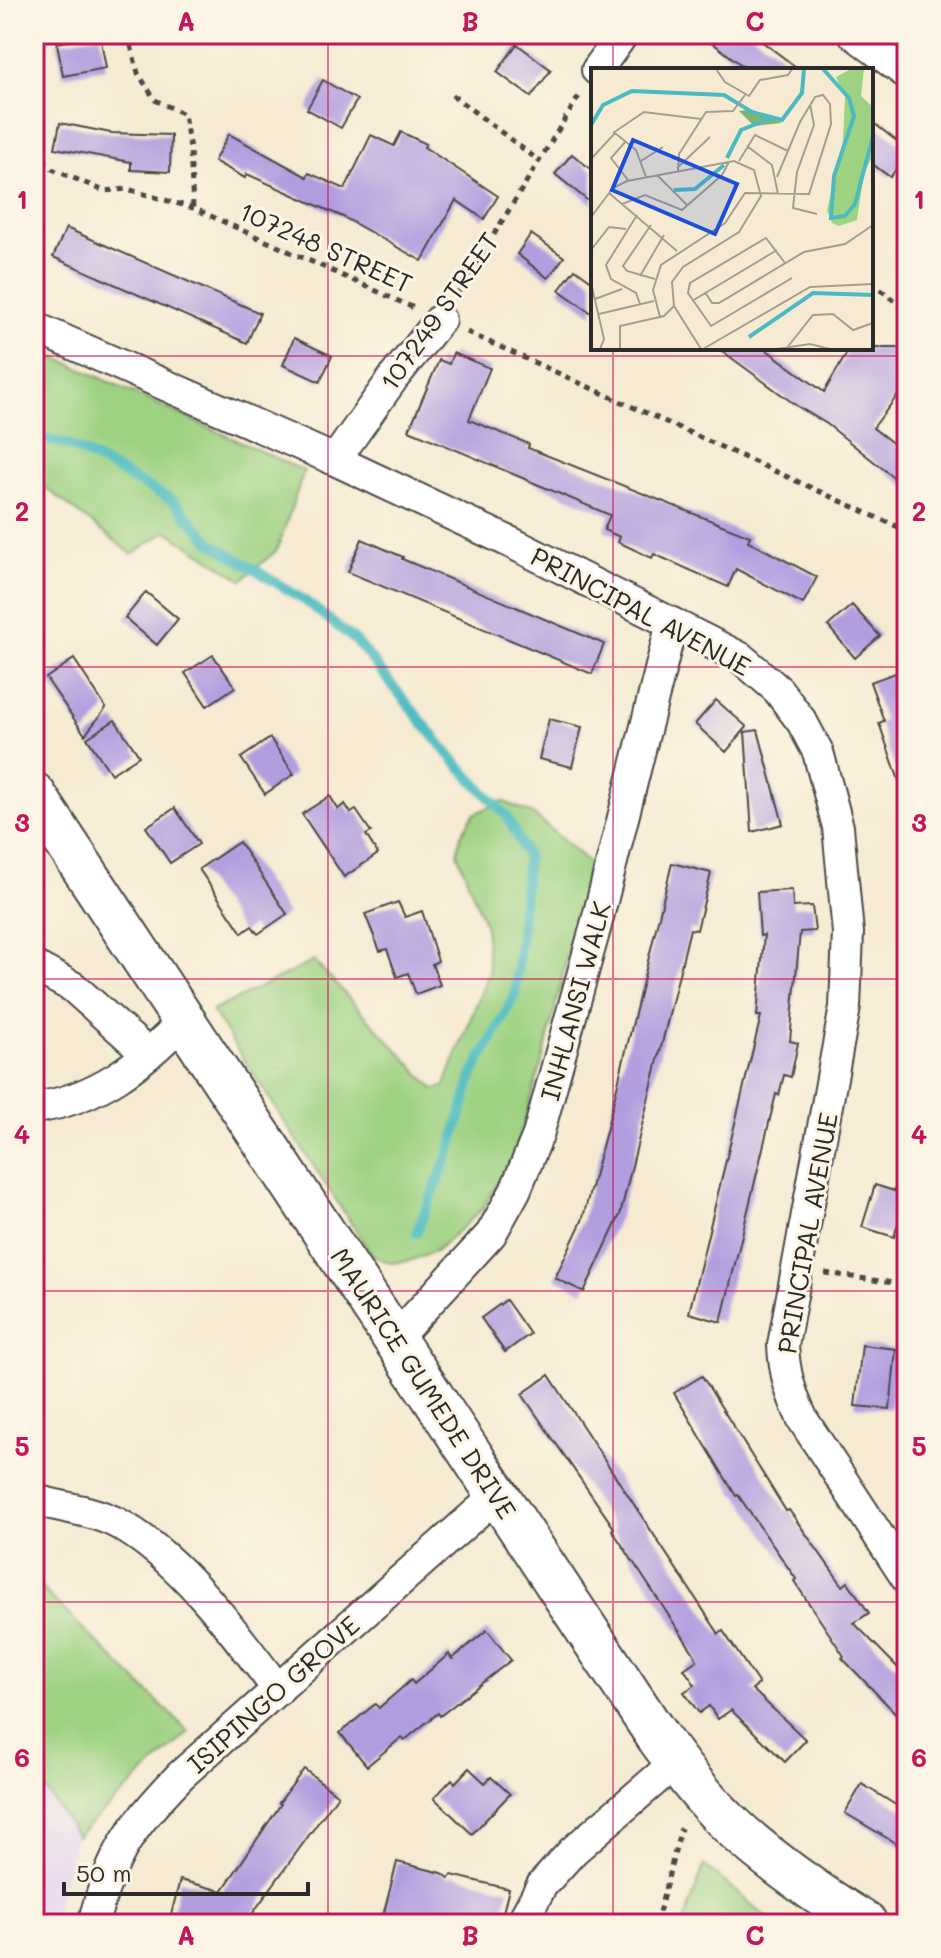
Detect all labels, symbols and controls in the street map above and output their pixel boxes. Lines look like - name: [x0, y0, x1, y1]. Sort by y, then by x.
- text: A: [177, 4, 195, 38]
- text: B: [461, 4, 479, 38]
- text: C: [745, 4, 765, 38]
- inset map: [591, 68, 873, 350]
- text: 1: [16, 182, 28, 216]
- text: 1: [913, 182, 925, 216]
- street label: 107248 STREET: [234, 194, 418, 300]
- street label: 107249 STREET: [372, 225, 506, 397]
- text: 2: [15, 494, 29, 528]
- text: 2: [912, 494, 926, 528]
- street label: PRINCIPAL AVENUE: [525, 539, 757, 683]
- text: 3: [14, 805, 30, 839]
- text: 3: [911, 805, 927, 839]
- street label: INHLANSI WALK: [532, 898, 618, 1104]
- street label: PRINCIPAL AVENUE: [769, 1110, 845, 1356]
- text: 4: [14, 1117, 30, 1151]
- text: 4: [911, 1117, 927, 1151]
- street label: MAURICE GUMEDE DRIVE: [323, 1241, 525, 1525]
- text: 5: [14, 1429, 30, 1463]
- text: 5: [911, 1429, 927, 1463]
- street label: ISIPINGO GROVE: [180, 1608, 366, 1780]
- text: 6: [14, 1740, 30, 1774]
- text: 6: [911, 1740, 927, 1774]
- scale bar: [64, 1846, 308, 1896]
- text: 50 m: [76, 1857, 132, 1888]
- text: A: [177, 1918, 195, 1952]
- text: B: [461, 1918, 479, 1952]
- text: C: [745, 1918, 765, 1952]

